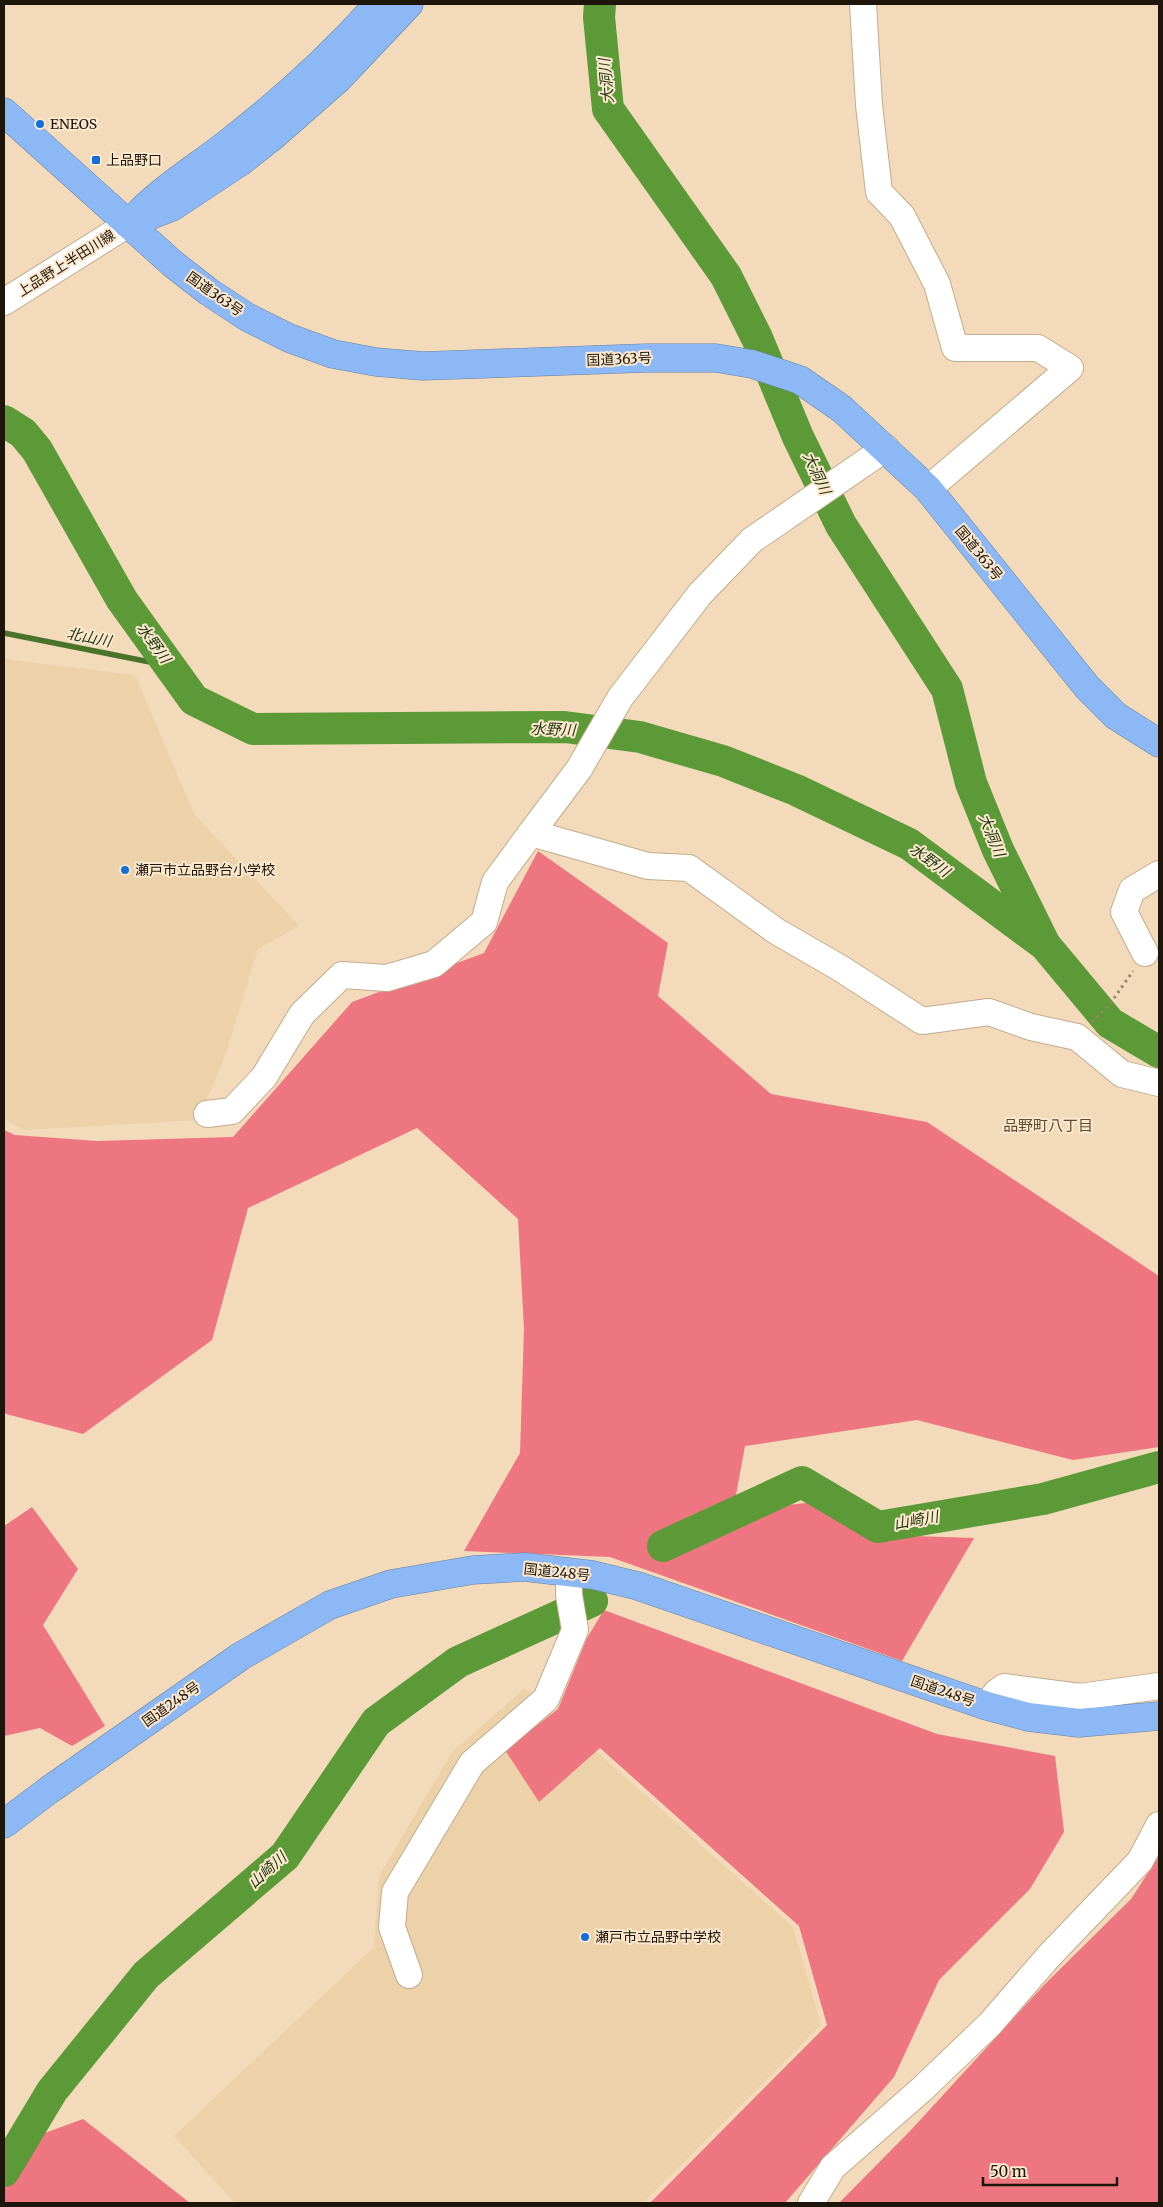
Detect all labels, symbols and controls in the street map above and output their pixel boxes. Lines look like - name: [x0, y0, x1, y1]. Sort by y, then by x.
- water label: 大洞川: [594, 56, 617, 104]
- place label: ENEOS: [50, 115, 97, 133]
- marker: ENEOS: [34, 118, 46, 130]
- place label: 上品野口: [106, 151, 162, 169]
- marker: 上品野口: [90, 154, 102, 166]
- street label: 上品野上半田川線: [14, 226, 118, 300]
- street label: 国道363号: [183, 268, 247, 320]
- street label: 国道363号: [586, 349, 652, 369]
- water label: 大洞川: [799, 449, 836, 499]
- street label: 国道363号: [951, 522, 1007, 584]
- water label: 水野川: [133, 619, 176, 668]
- water label: 北山川: [65, 623, 115, 651]
- water label: 水野川: [530, 719, 578, 739]
- water label: 大洞川: [974, 811, 1010, 861]
- water label: 水野川: [906, 839, 955, 882]
- place label: 瀬戸市立品野台小学校: [135, 861, 275, 879]
- marker: 瀬戸市立品野台小学校: [119, 864, 131, 876]
- district label: 品野町八丁目: [1003, 1116, 1093, 1135]
- water label: 山崎川: [892, 1506, 942, 1533]
- street label: 国道248号: [523, 1560, 591, 1584]
- street label: 国道248号: [908, 1672, 978, 1710]
- street label: 国道248号: [138, 1677, 204, 1731]
- water label: 山崎川: [244, 1847, 292, 1892]
- place label: 瀬戸市立品野中学校: [595, 1928, 721, 1946]
- marker: 瀬戸市立品野中学校: [579, 1931, 591, 1943]
- scale bar: [983, 2154, 1117, 2186]
- text: 50 m: [990, 2162, 1027, 2181]

